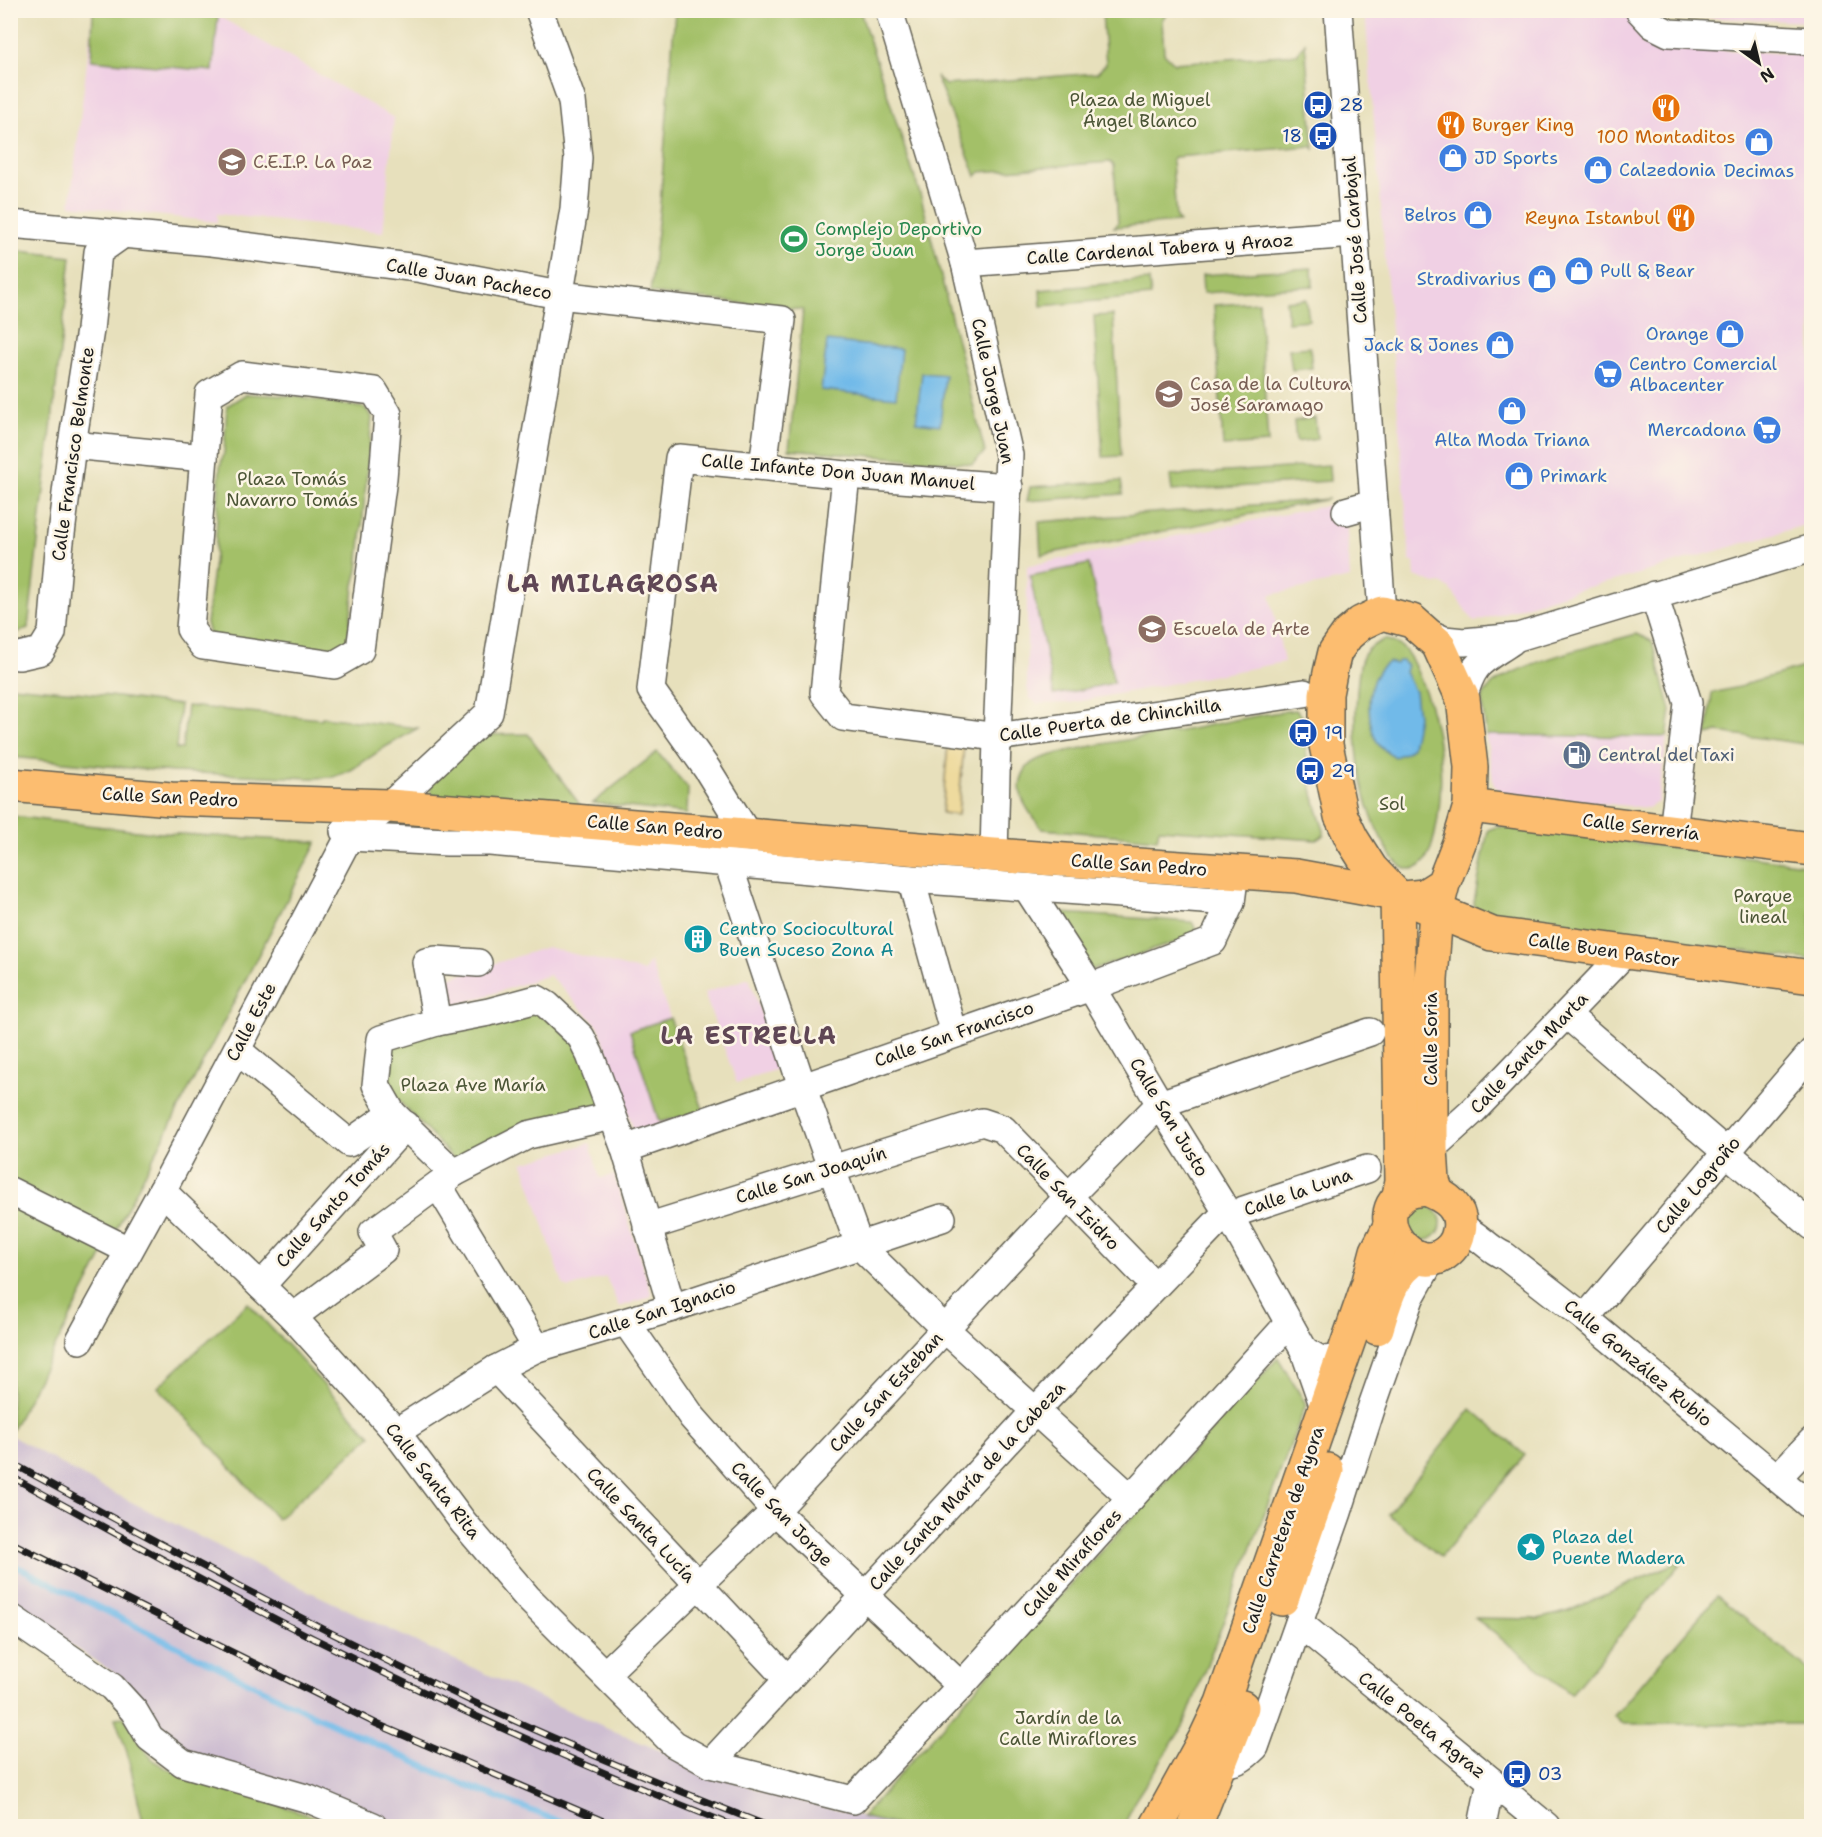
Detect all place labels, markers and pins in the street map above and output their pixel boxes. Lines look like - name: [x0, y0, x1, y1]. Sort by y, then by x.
- bus stop icon: 28: [1302, 89, 1334, 121]
- restaurant icon: 100 Montaditos: [1650, 92, 1682, 124]
- place label: 28: [1339, 93, 1364, 117]
- restaurant icon: Burger King: [1435, 109, 1467, 141]
- place label: Burger King: [1472, 113, 1574, 137]
- bus stop icon: 18: [1307, 120, 1339, 152]
- place label: 18: [1282, 124, 1302, 148]
- place label: 100 Montaditos: [1597, 125, 1735, 149]
- shop icon: Decimas: [1743, 126, 1775, 158]
- shop icon: JD Sports: [1437, 142, 1469, 174]
- school or university icon: C.E.I.P. La Paz: [216, 146, 248, 178]
- place label: JD Sports: [1474, 146, 1558, 170]
- place label: C.E.I.P. La Paz: [253, 150, 373, 174]
- shop icon: Calzedonia: [1582, 154, 1614, 186]
- place label: Calzedonia: [1619, 158, 1716, 182]
- place label: Decimas: [1724, 159, 1794, 183]
- shop icon: Belros: [1462, 199, 1494, 231]
- restaurant icon: Reyna Istanbul: [1665, 202, 1697, 234]
- place label: Belros: [1404, 203, 1457, 227]
- place label: Reyna Istanbul: [1525, 206, 1661, 230]
- place label: Complejo Deportivo Jorge Juan: [815, 217, 982, 262]
- sports icon: Complejo Deportivo Jorge Juan: [778, 223, 810, 255]
- shop icon: Pull & Bear: [1563, 255, 1595, 287]
- place label: Pull & Bear: [1600, 259, 1695, 283]
- shop icon: Stradivarius: [1526, 263, 1558, 295]
- place label: Stradivarius: [1417, 267, 1521, 291]
- shop icon: Orange: [1714, 318, 1746, 350]
- place label: Orange: [1646, 322, 1709, 346]
- shop icon: Jack & Jones: [1484, 329, 1516, 361]
- place label: Jack & Jones: [1363, 333, 1479, 357]
- place label: Centro Comercial Albacenter: [1629, 352, 1778, 397]
- supermarket icon: Centro Comercial Albacenter: [1592, 358, 1624, 390]
- place label: Casa de la Cultura José Saramago: [1190, 372, 1351, 417]
- school or university icon: Casa de la Cultura José Saramago: [1153, 378, 1185, 410]
- shop icon: Alta Moda Triana: [1496, 395, 1528, 427]
- supermarket icon: Mercadona: [1751, 414, 1783, 446]
- place label: Mercadona: [1647, 418, 1746, 442]
- place label: Alta Moda Triana: [1434, 428, 1590, 452]
- shop icon: Primark: [1503, 460, 1535, 492]
- place label: Primark: [1540, 464, 1607, 488]
- school or university icon: Escuela de Arte: [1136, 613, 1168, 645]
- place label: Escuela de Arte: [1173, 617, 1310, 641]
- bus stop icon: 19: [1287, 717, 1319, 749]
- place label: 19: [1324, 721, 1343, 745]
- fuel station icon: Central del Taxi: [1561, 739, 1593, 771]
- place label: Central del Taxi: [1598, 743, 1735, 767]
- bus stop icon: 29: [1294, 755, 1326, 787]
- place label: 29: [1331, 759, 1355, 783]
- place label: Centro Sociocultural Buen Suceso Zona A: [719, 917, 894, 962]
- building icon: Centro Sociocultural Buen Suceso Zona A: [682, 923, 714, 955]
- place label: Plaza del Puente Madera: [1552, 1525, 1685, 1570]
- place icon: Plaza del Puente Madera: [1515, 1531, 1547, 1563]
- bus stop icon: 03: [1501, 1758, 1533, 1790]
- place label: 03: [1538, 1762, 1562, 1786]

